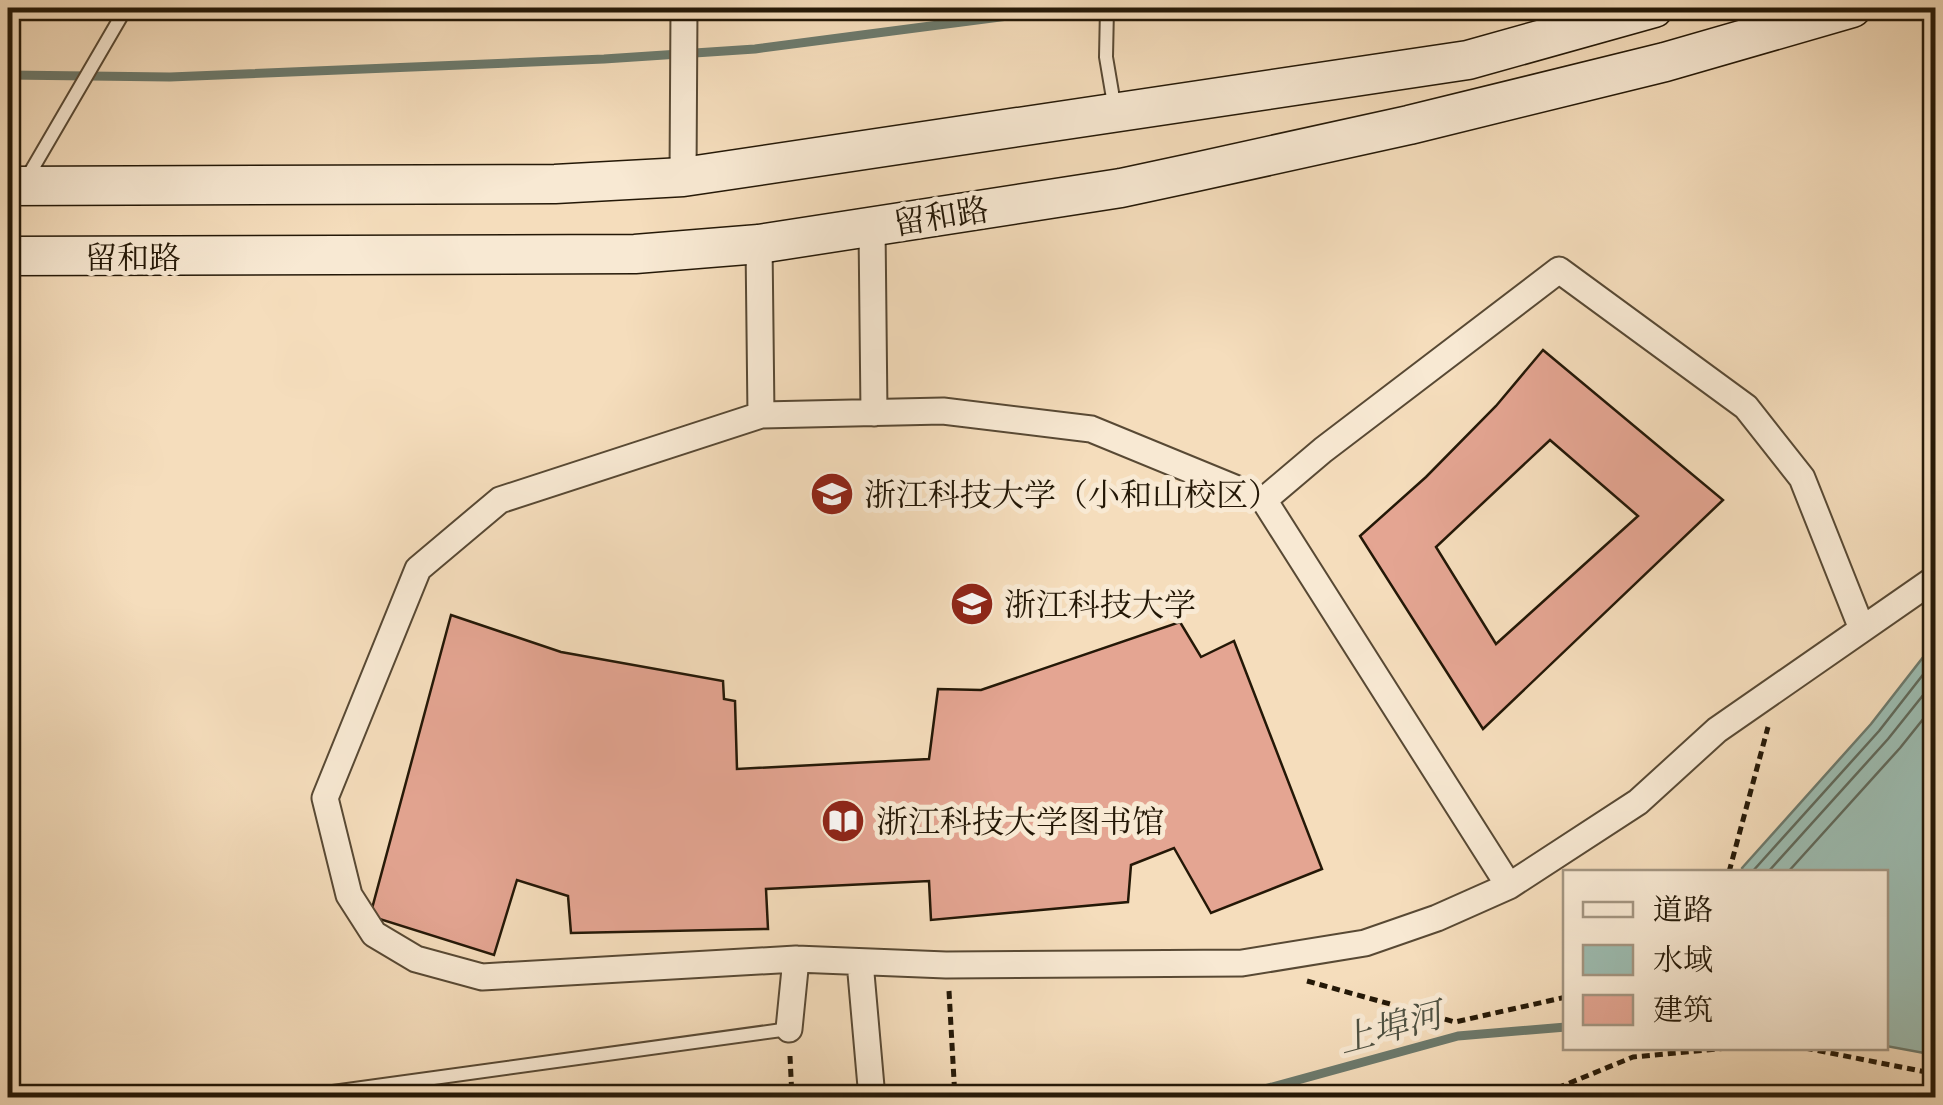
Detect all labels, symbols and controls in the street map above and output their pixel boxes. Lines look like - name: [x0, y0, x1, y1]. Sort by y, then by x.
- street label: 留和路: [891, 189, 991, 243]
- street label: 留和路: [85, 238, 181, 277]
- school or university icon: 浙江科技大学（小和山校区）: [809, 471, 855, 517]
- place label: 浙江科技大学（小和山校区）: [864, 475, 1280, 514]
- school or university icon: 浙江科技大学: [949, 581, 995, 627]
- place label: 浙江科技大学: [1004, 585, 1196, 624]
- library icon: 浙江科技大学图书馆: [820, 798, 866, 844]
- place label: 浙江科技大学图书馆: [876, 802, 1164, 841]
- legend: [1563, 870, 1888, 1050]
- text: 道路: [1653, 891, 1713, 928]
- text: 水域: [1653, 941, 1713, 978]
- water label: 上埠河: [1334, 991, 1452, 1061]
- text: 建筑: [1653, 991, 1713, 1028]

